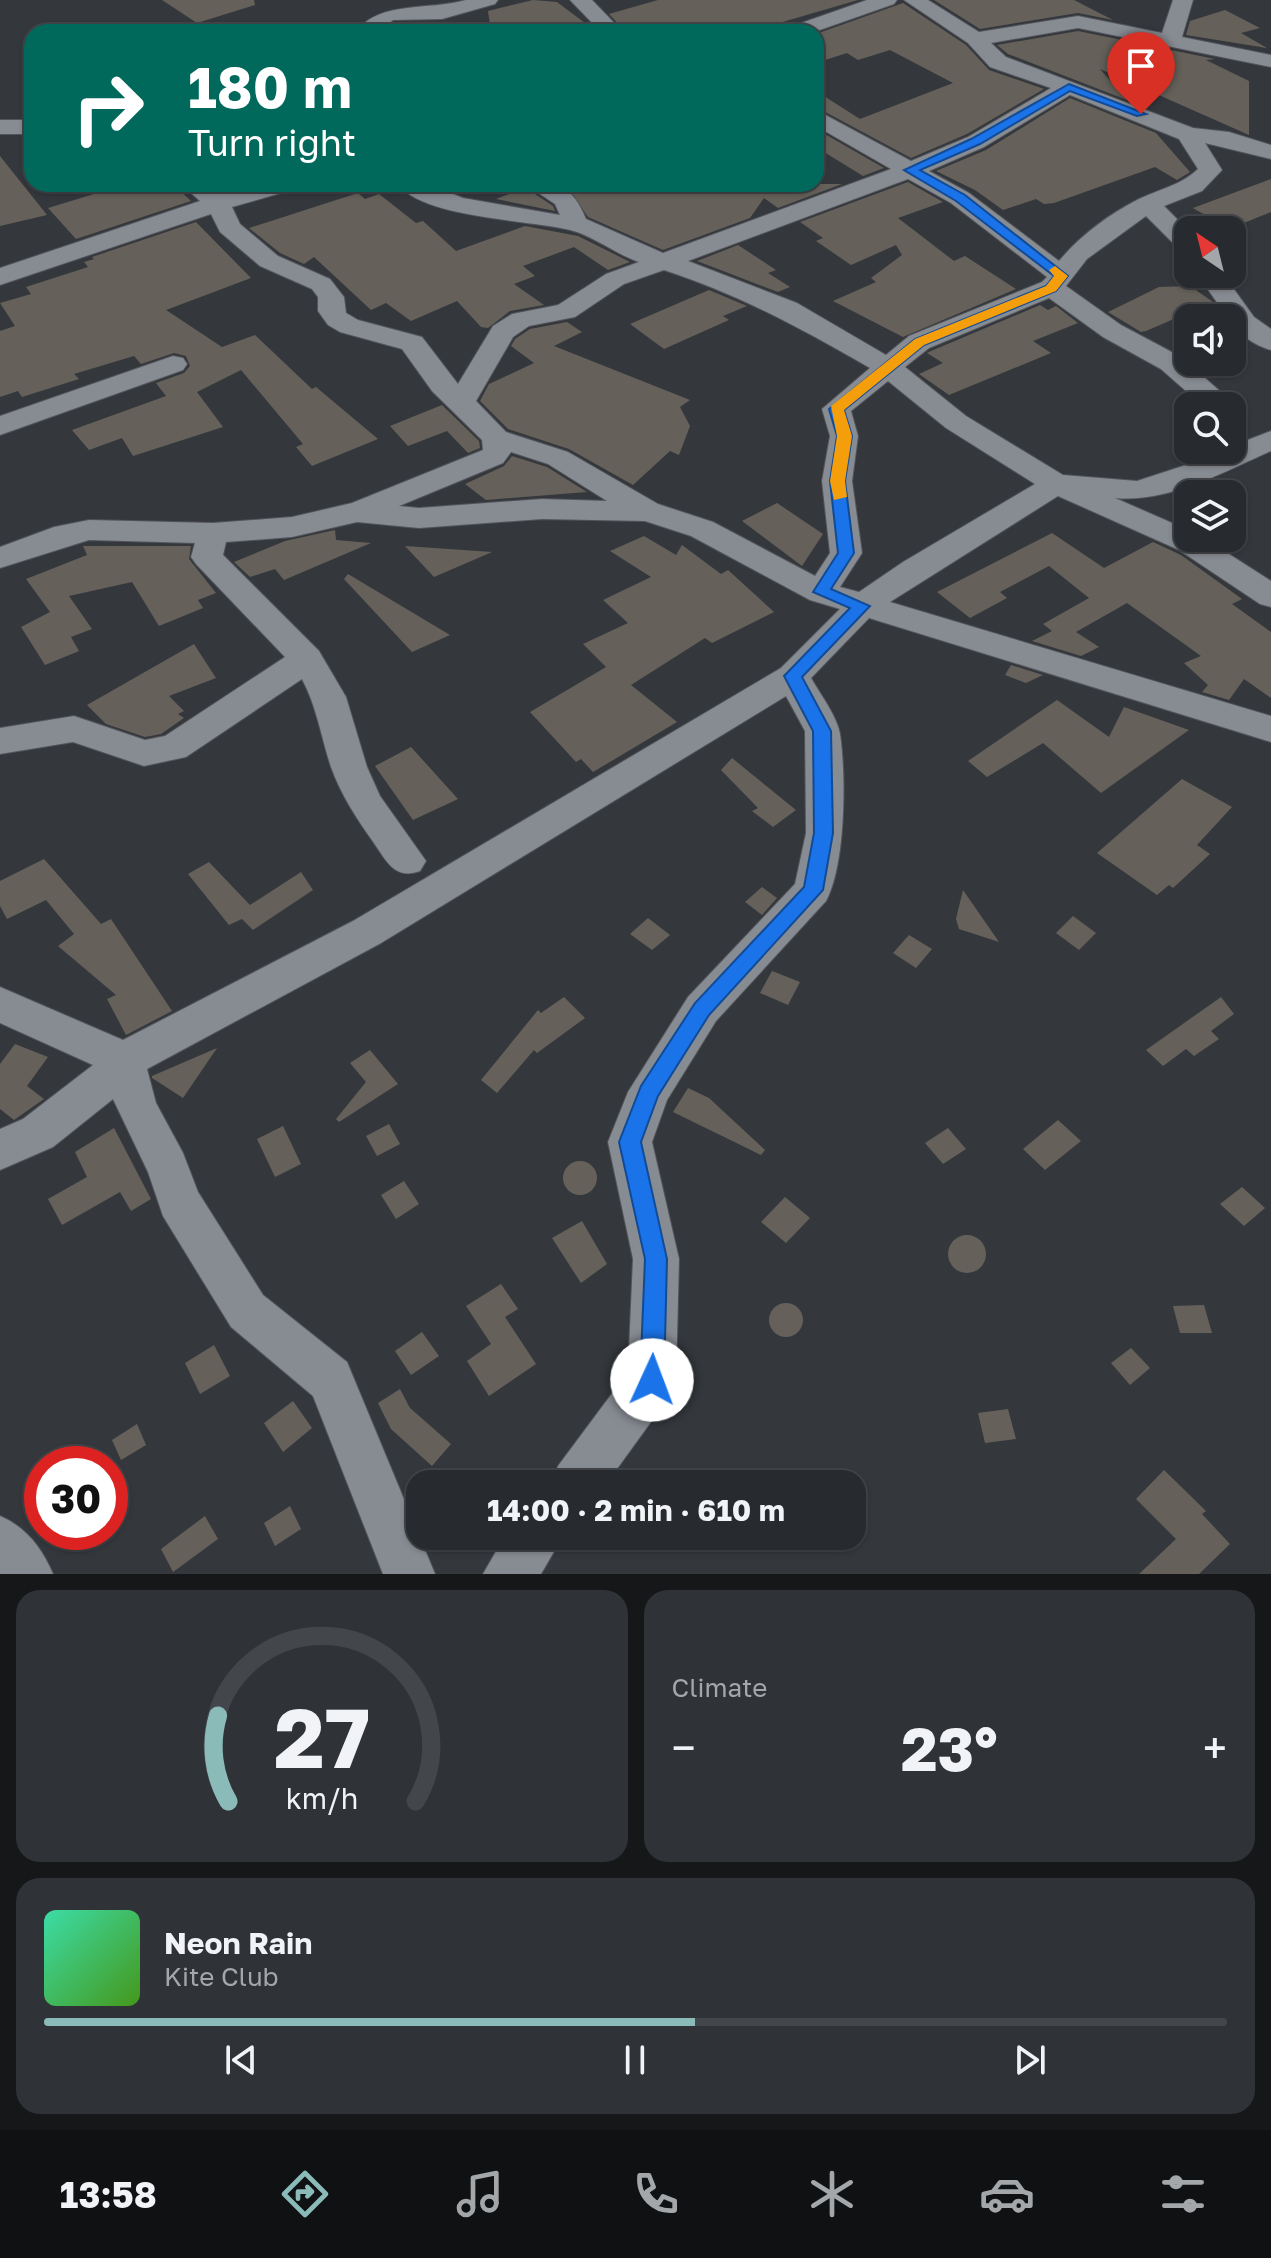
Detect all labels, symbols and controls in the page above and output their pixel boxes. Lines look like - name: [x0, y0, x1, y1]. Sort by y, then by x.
- pin: [1107, 32, 1175, 114]
- icon: arrive: [1119, 44, 1163, 88]
- text: 180 m: [188, 53, 352, 120]
- icon: right: [56, 56, 160, 160]
- text: Turn right: [188, 121, 356, 164]
- north arrow: [1174, 216, 1246, 288]
- map controls: [1174, 216, 1246, 552]
- button: sound: [1174, 304, 1246, 376]
- button: search: [1174, 392, 1246, 464]
- button: layers: [1174, 480, 1246, 552]
- position arrow: [610, 1338, 694, 1422]
- speed limit sign: 30: [24, 1446, 128, 1550]
- text: 14:00 · 2 min · 610 m: [487, 1492, 785, 1528]
- text: Climate: [672, 1672, 767, 1703]
- text: 27: [274, 1686, 370, 1786]
- text: 23°: [901, 1712, 998, 1784]
- text: −: [672, 1721, 696, 1774]
- text: +: [1203, 1721, 1227, 1774]
- text: km/h: [285, 1781, 358, 1815]
- text: Neon Rain: [164, 1925, 312, 1961]
- text: Kite Club: [164, 1961, 279, 1992]
- icon: previous: [219, 2038, 263, 2082]
- icon: pause: [613, 2038, 657, 2082]
- icon: next: [1008, 2038, 1052, 2082]
- icon: directions: [277, 2166, 333, 2222]
- icon: music: [452, 2166, 508, 2222]
- icon: phone: [628, 2166, 684, 2222]
- icon: climate: [804, 2166, 860, 2222]
- icon: car: [979, 2166, 1035, 2222]
- icon: filters: [1155, 2166, 1211, 2222]
- text: 13:58: [60, 2173, 157, 2216]

